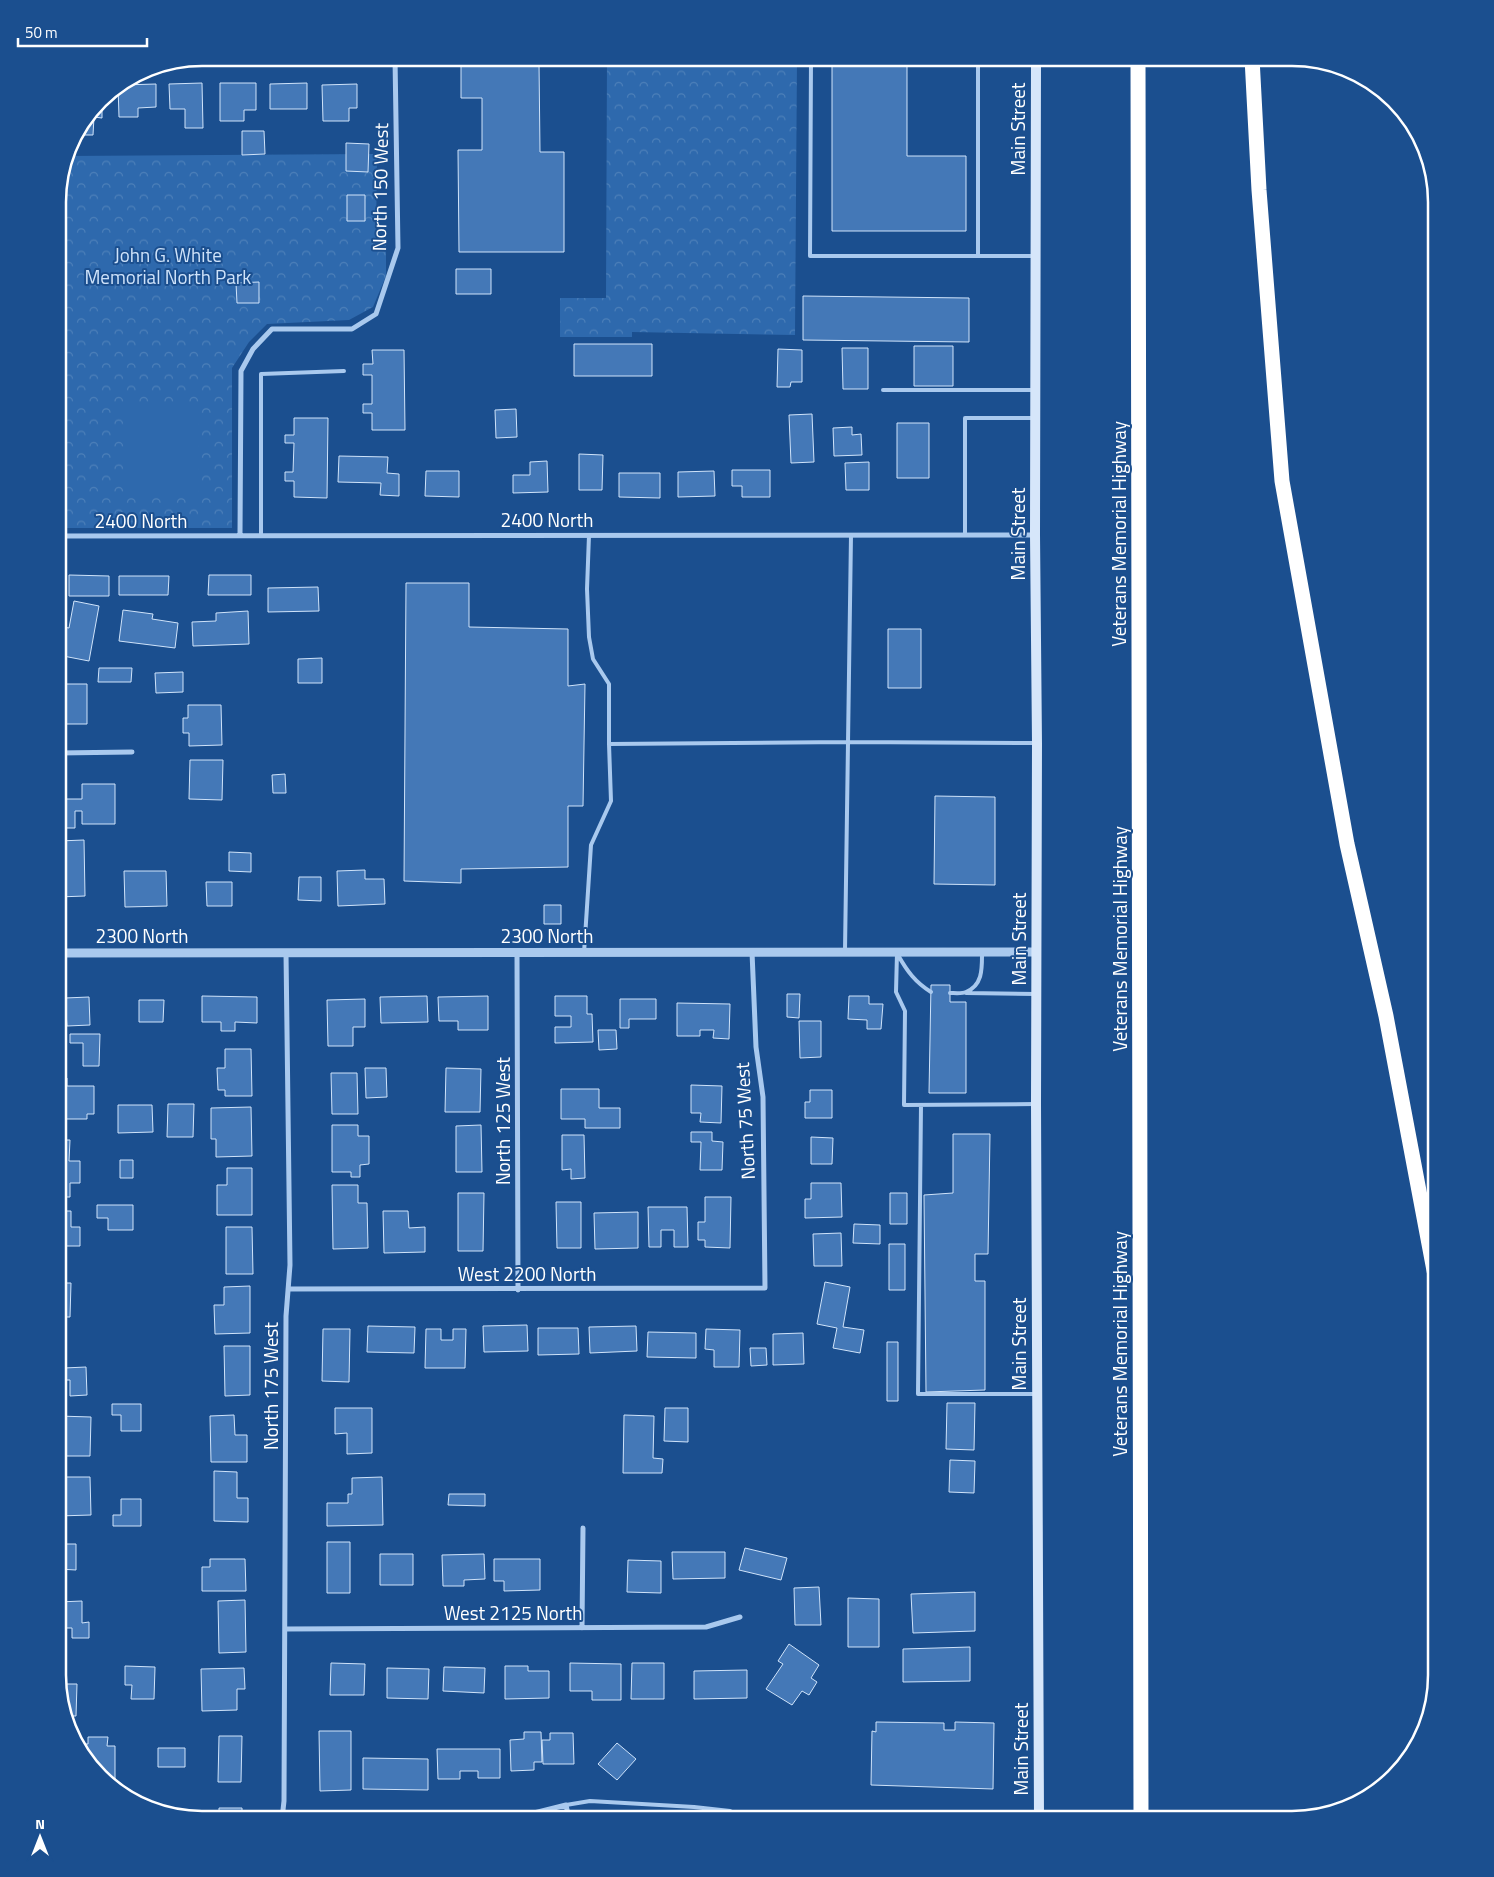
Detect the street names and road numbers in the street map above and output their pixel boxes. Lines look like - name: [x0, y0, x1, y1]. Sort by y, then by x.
- street label: Main Street: [1003, 82, 1032, 176]
- street label: North 150 West: [364, 122, 395, 251]
- street label: Veterans Memorial Highway: [1104, 421, 1133, 647]
- street label: Main Street: [1003, 487, 1032, 581]
- street label: 2400 North: [501, 505, 593, 534]
- street label: 2400 North: [95, 506, 187, 535]
- street label: Veterans Memorial Highway: [1105, 826, 1134, 1052]
- street label: Main Street: [1004, 892, 1033, 986]
- street label: 2300 North: [96, 921, 188, 950]
- street label: 2300 North: [501, 921, 593, 950]
- street label: North 125 West: [488, 1057, 517, 1185]
- street label: North 75 West: [727, 1061, 762, 1180]
- street label: Veterans Memorial Highway: [1105, 1231, 1134, 1457]
- street label: West 2200 North: [458, 1259, 596, 1288]
- street label: Main Street: [1004, 1297, 1033, 1391]
- street label: North 175 West: [256, 1322, 285, 1450]
- street label: West 2125 North: [444, 1598, 582, 1627]
- street label: Main Street: [1006, 1702, 1035, 1796]

